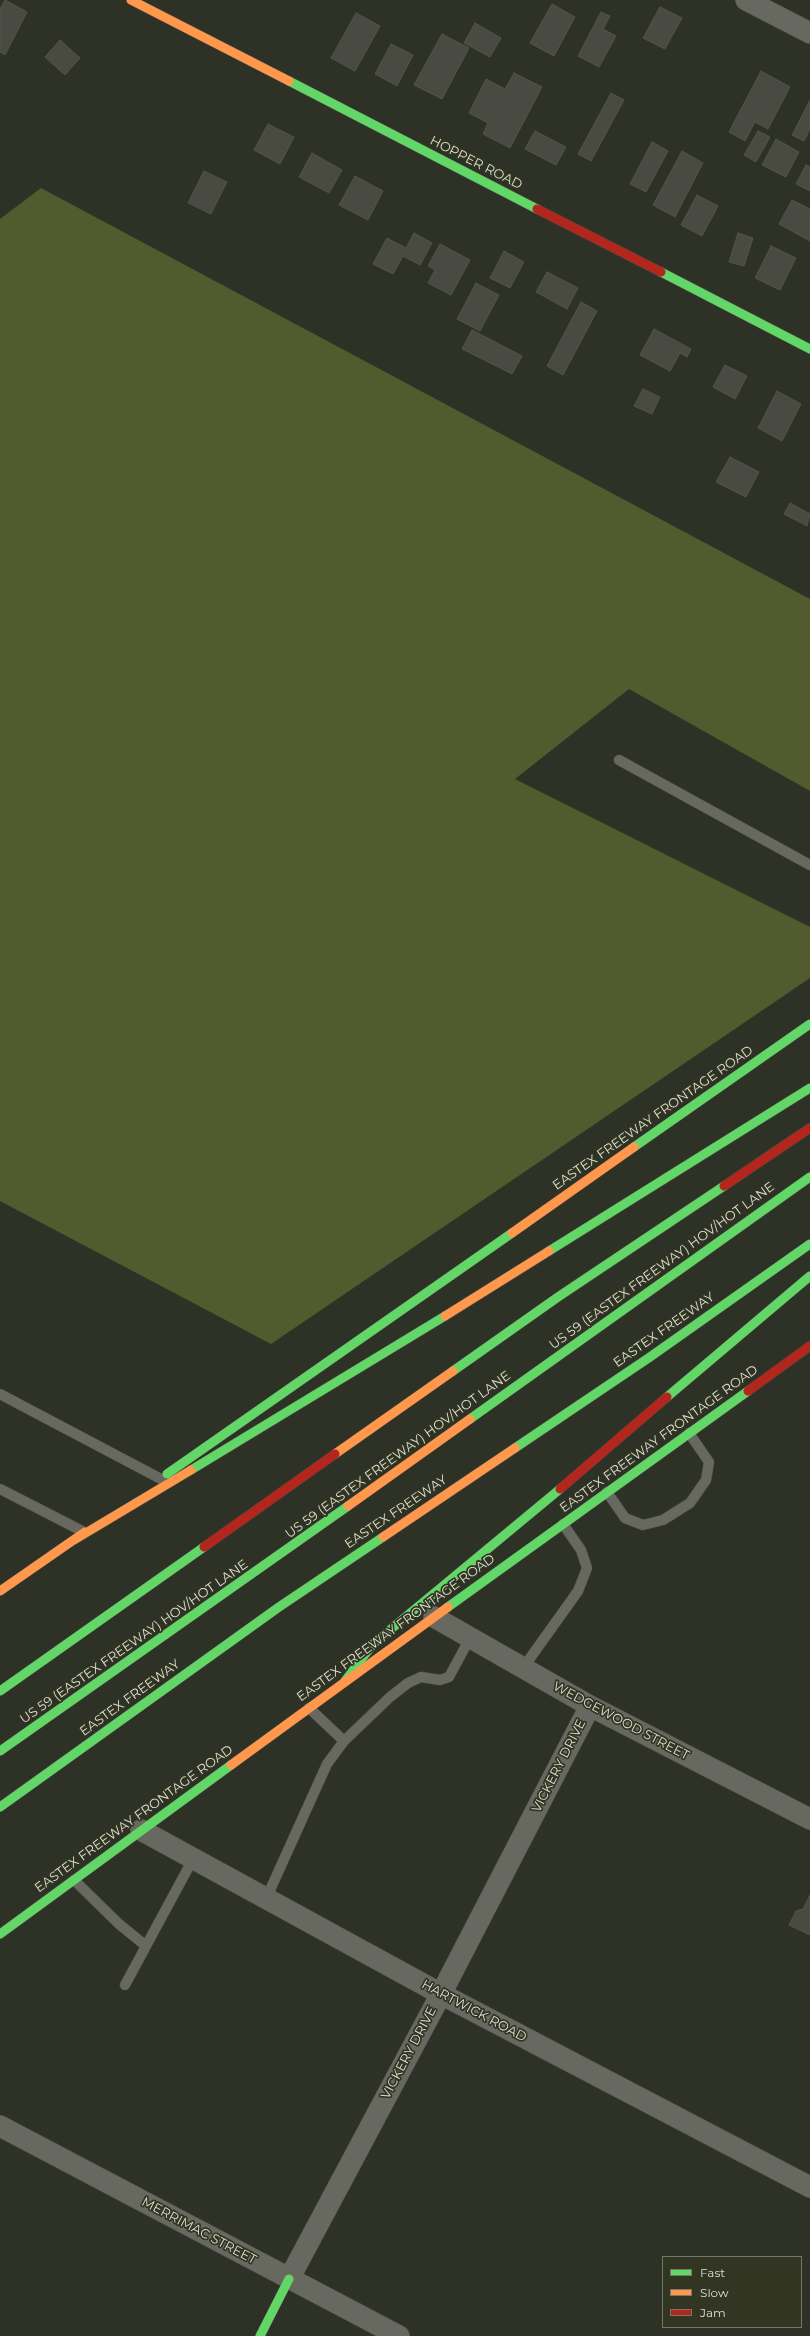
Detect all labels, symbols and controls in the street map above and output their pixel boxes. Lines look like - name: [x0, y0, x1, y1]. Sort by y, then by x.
- street label: HOPPER ROAD: [427, 133, 525, 193]
- street label: EASTEX FREEWAY FRONTAGE ROAD: [550, 1043, 756, 1193]
- street label: US 59 (EASTEX FREEWAY) HOV/HOT LANE: [546, 1179, 778, 1353]
- street label: EASTEX FREEWAY: [610, 1289, 718, 1371]
- street label: EASTEX FREEWAY FRONTAGE ROAD: [557, 1362, 761, 1516]
- street label: US 59 (EASTEX FREEWAY) HOV/HOT LANE: [282, 1368, 514, 1542]
- street label: EASTEX FREEWAY: [342, 1472, 450, 1552]
- street label: EASTEX FREEWAY FRONTAGE ROAD: [294, 1551, 498, 1705]
- street label: US 59 (EASTEX FREEWAY) HOV/HOT LANE: [17, 1557, 251, 1727]
- street label: EASTEX FREEWAY: [77, 1657, 183, 1739]
- street label: WEDGEWOOD STREET: [550, 1678, 692, 1764]
- street label: VICKERY DRIVE: [529, 1717, 589, 1815]
- street label: EASTEX FREEWAY FRONTAGE ROAD: [32, 1742, 236, 1896]
- street label: HARTWICK ROAD: [419, 1977, 529, 2045]
- street label: VICKERY DRIVE: [378, 2004, 440, 2102]
- street label: MERRIMAC STREET: [139, 2194, 259, 2268]
- legend: [662, 2256, 802, 2328]
- text: Fast: [700, 2265, 725, 2280]
- text: Slow: [700, 2285, 729, 2300]
- text: Jam: [700, 2305, 726, 2320]

